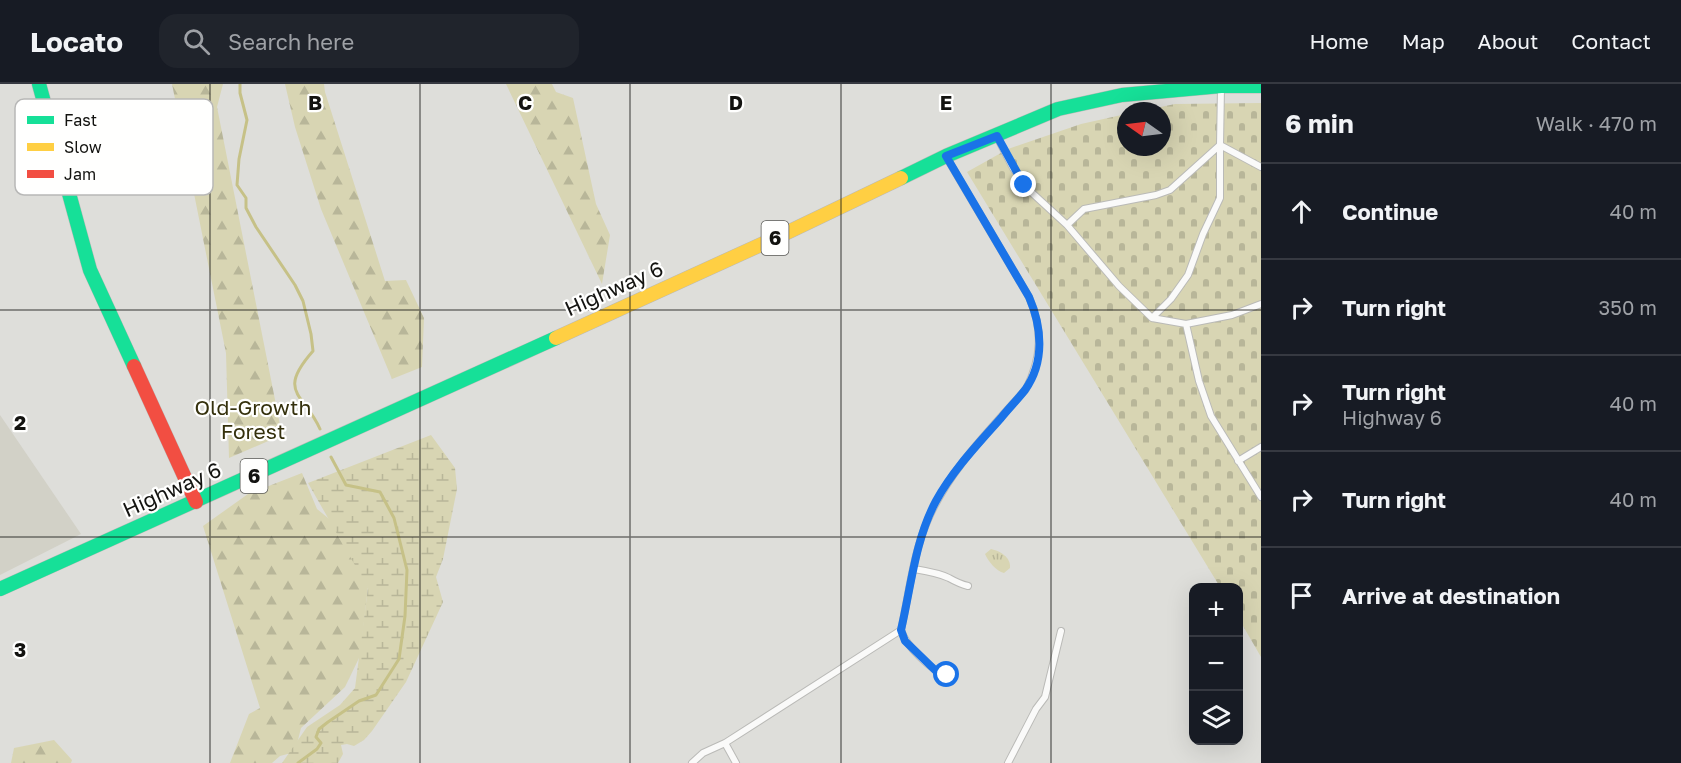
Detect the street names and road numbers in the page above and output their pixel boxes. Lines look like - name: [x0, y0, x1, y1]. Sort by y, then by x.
- road number: 6: [762, 221, 788, 255]
- street label: Highway 6: [560, 255, 667, 321]
- street label: Highway 6: [118, 456, 225, 522]
- road number: 6: [240, 459, 268, 493]

